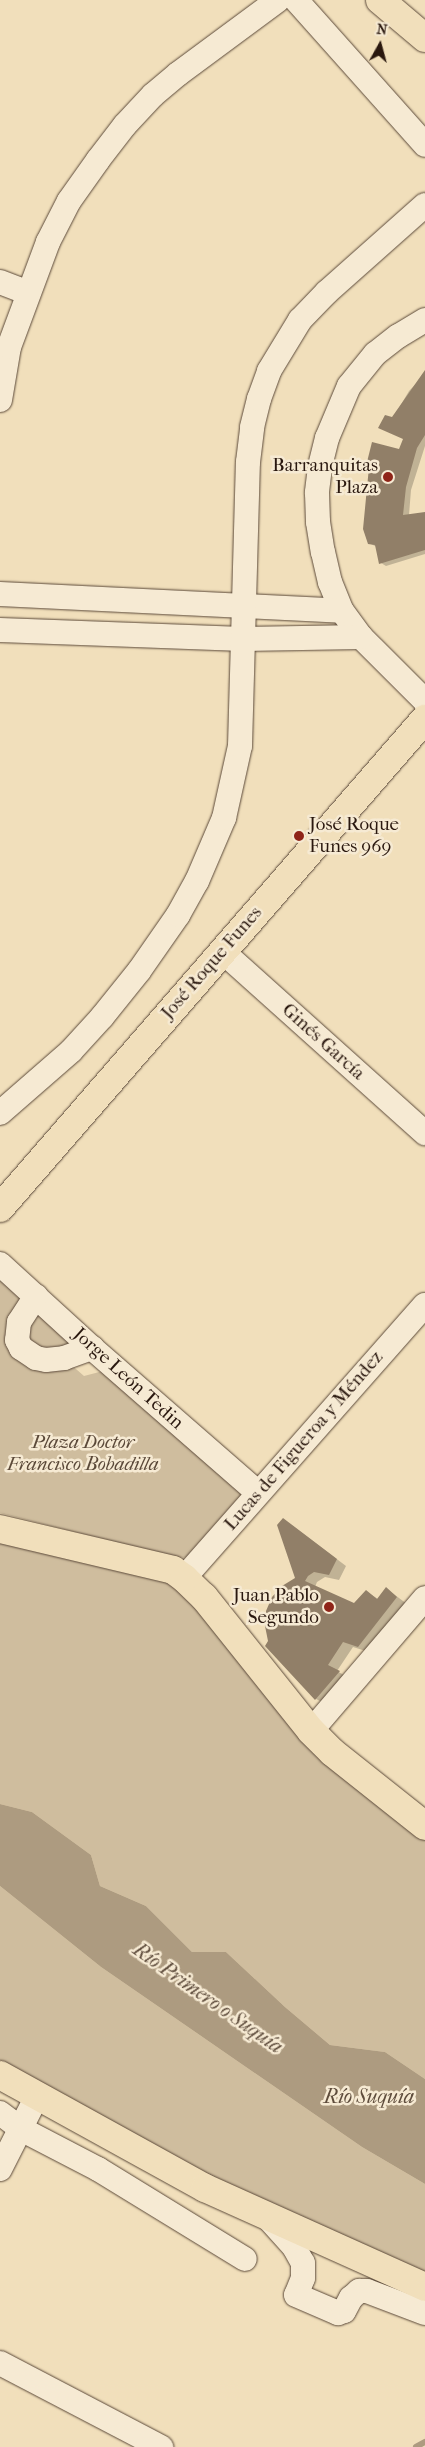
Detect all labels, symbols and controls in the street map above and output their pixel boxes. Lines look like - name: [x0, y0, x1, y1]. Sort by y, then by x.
- north arrow: [355, 20, 405, 70]
- text: N: [376, 21, 388, 39]
- place label: Barranquitas Plaza: [272, 455, 378, 499]
- marker: Barranquitas Plaza: [382, 471, 394, 483]
- place label: José Roque Funes 969: [309, 814, 399, 858]
- marker: José Roque Funes 969: [293, 830, 305, 842]
- street label: José Roque Funes: [157, 902, 267, 1024]
- street label: Ginés García: [277, 999, 369, 1085]
- street label: Jorge León Tedin: [68, 1323, 188, 1435]
- street label: Lucas de Figueroa y Méndez: [220, 1346, 388, 1536]
- park label: Plaza Doctor Francisco Bobadilla: [7, 1432, 159, 1476]
- place label: Juan Pablo Segundo: [233, 1585, 319, 1629]
- marker: Juan Pablo Segundo: [323, 1601, 335, 1613]
- water label: Río Primero o Suquía: [129, 1937, 287, 2059]
- water label: Río Suquía: [324, 2084, 414, 2108]

